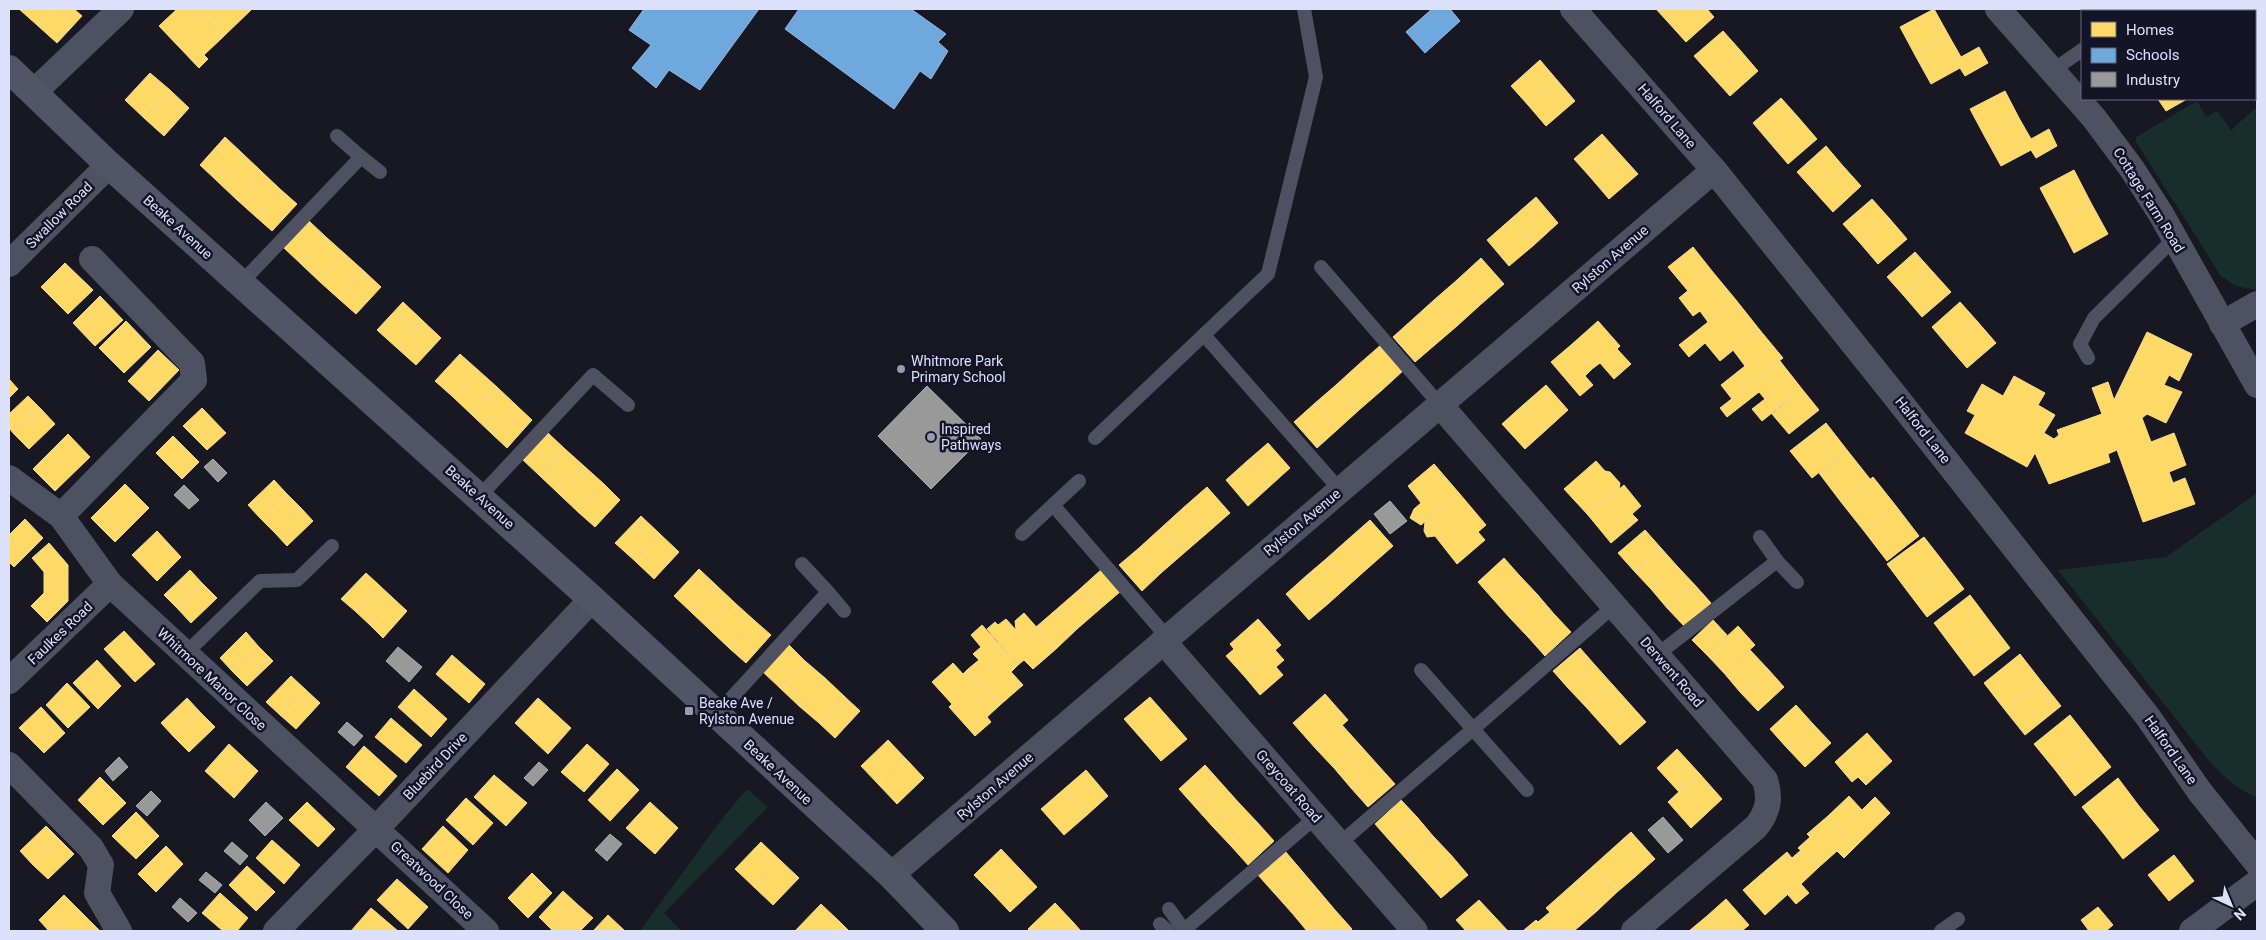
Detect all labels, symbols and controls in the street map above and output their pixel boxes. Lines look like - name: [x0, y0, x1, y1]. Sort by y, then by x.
- legend: [2081, 10, 2256, 100]
- text: Homes: [2126, 21, 2174, 39]
- text: Schools: [2126, 46, 2180, 64]
- text: Industry: [2126, 71, 2180, 89]
- street label: Halford Lane: [1635, 81, 1699, 151]
- street label: Cottage Farm Road: [2110, 145, 2188, 255]
- street label: Swallow Road: [22, 178, 96, 252]
- street label: Beake Avenue: [140, 192, 216, 262]
- street label: Rylston Avenue: [1569, 222, 1651, 296]
- place label: Whitmore Park Primary School: [911, 353, 1006, 385]
- marker: Whitmore Park Primary School: [895, 363, 907, 375]
- street label: Halford Lane: [1892, 393, 1954, 467]
- place label: Inspired Pathways: [941, 421, 1002, 453]
- marker: Inspired Pathways: [925, 431, 937, 443]
- street label: Beake Avenue: [442, 462, 518, 532]
- street label: Rylston Avenue: [1260, 485, 1344, 559]
- street label: Faulkes Road: [24, 598, 96, 668]
- street label: Whitmore Manor Close: [154, 624, 270, 734]
- street label: Derwent Road: [1637, 634, 1707, 710]
- place label: Beake Ave / Rylston Avenue: [699, 695, 794, 727]
- marker: Beake Ave / Rylston Avenue: [683, 705, 695, 717]
- street label: Halford Lane: [2141, 713, 2201, 787]
- street label: Bluebird Drive: [400, 729, 470, 803]
- street label: Beake Avenue: [741, 736, 815, 808]
- street label: Greycoat Road: [1253, 746, 1325, 826]
- street label: Rylston Avenue: [954, 749, 1036, 823]
- street label: Greatwood Close: [387, 838, 477, 922]
- north arrow: [2206, 880, 2256, 930]
- text: N: [2231, 905, 2249, 924]

